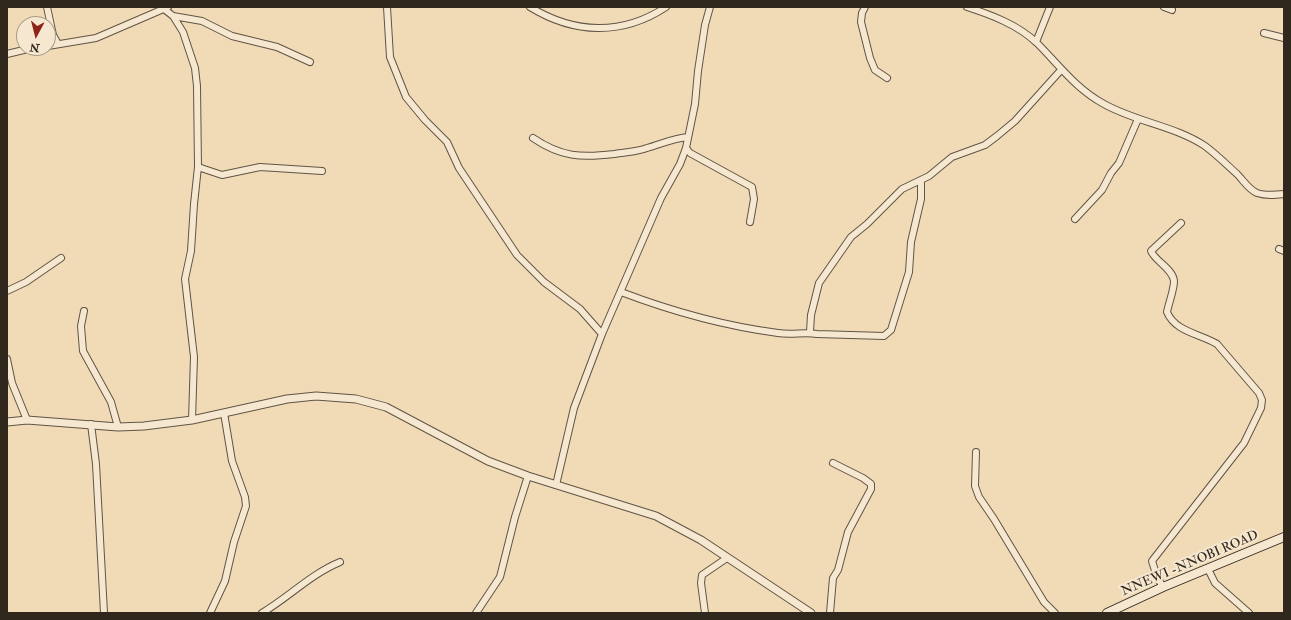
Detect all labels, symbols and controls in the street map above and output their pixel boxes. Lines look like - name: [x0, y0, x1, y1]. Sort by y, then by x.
- north arrow: [16, 16, 56, 56]
- text: N: [29, 40, 40, 54]
- street label: NNEWI -NNOBI ROAD: [1119, 528, 1261, 600]

